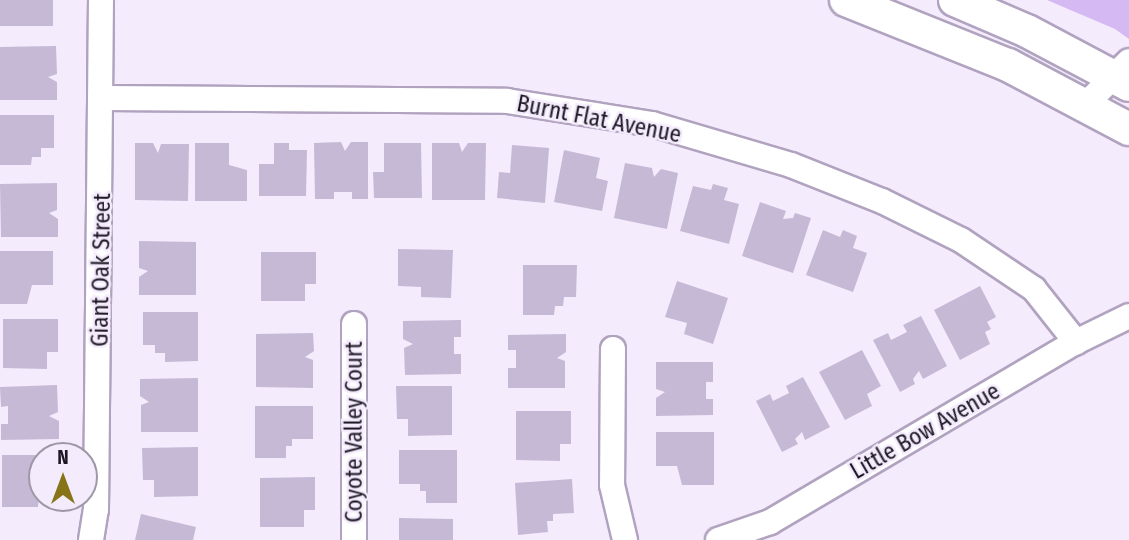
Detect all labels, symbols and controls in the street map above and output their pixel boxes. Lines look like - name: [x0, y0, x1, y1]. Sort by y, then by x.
- street label: Burnt Flat Avenue: [515, 90, 683, 148]
- street label: Giant Oak Street: [86, 193, 116, 347]
- street label: Coyote Valley Court: [340, 341, 368, 523]
- street label: Little Bow Avenue: [845, 377, 1005, 485]
- north arrow: [28, 442, 98, 512]
- text: N: [57, 446, 69, 469]

